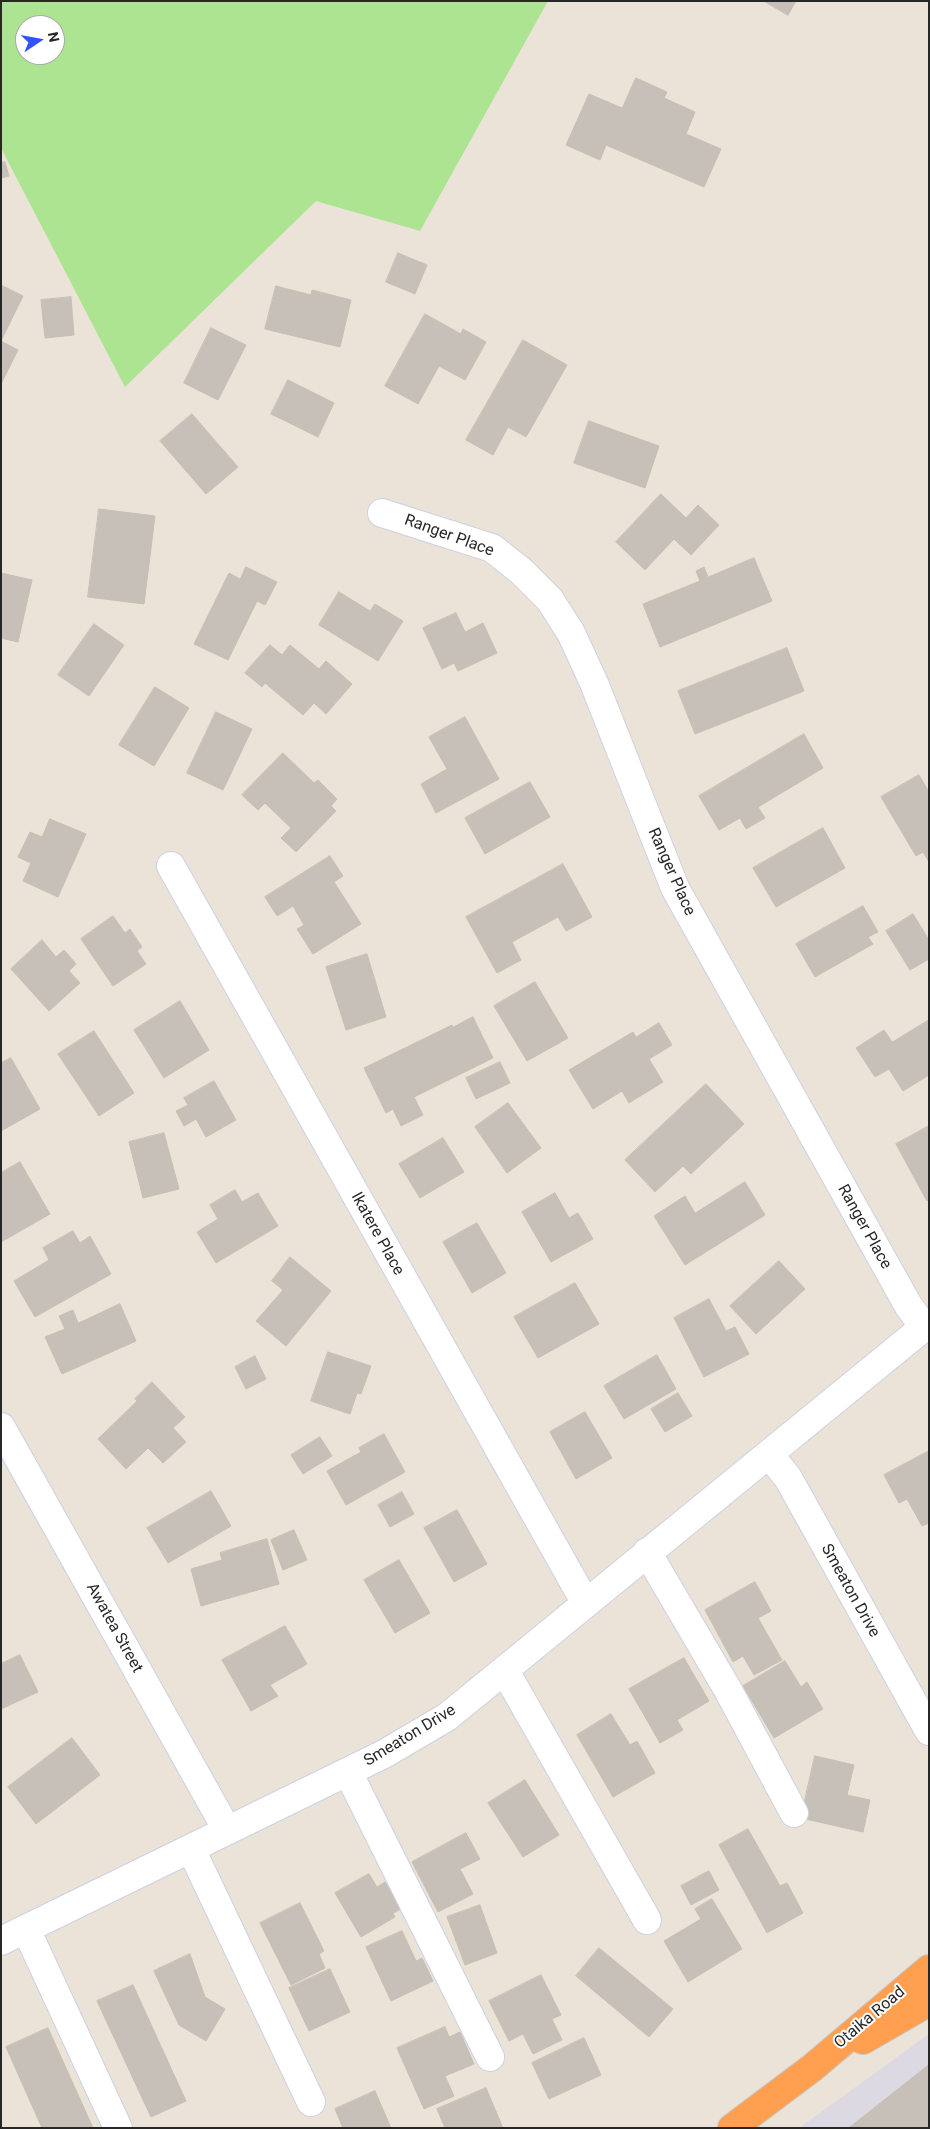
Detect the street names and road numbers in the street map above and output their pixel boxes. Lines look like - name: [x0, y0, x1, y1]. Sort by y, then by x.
- street label: Ranger Place: [402, 511, 496, 561]
- street label: Ranger Place: [643, 825, 699, 919]
- street label: Ranger Place: [833, 1181, 895, 1273]
- street label: Ikatere Place: [346, 1189, 408, 1279]
- street label: Smeaton Drive: [816, 1541, 884, 1641]
- street label: Awatea Street: [81, 1580, 147, 1676]
- street label: Smeaton Drive: [361, 1701, 459, 1771]
- street label: Otaika Road: [831, 1983, 909, 2053]

